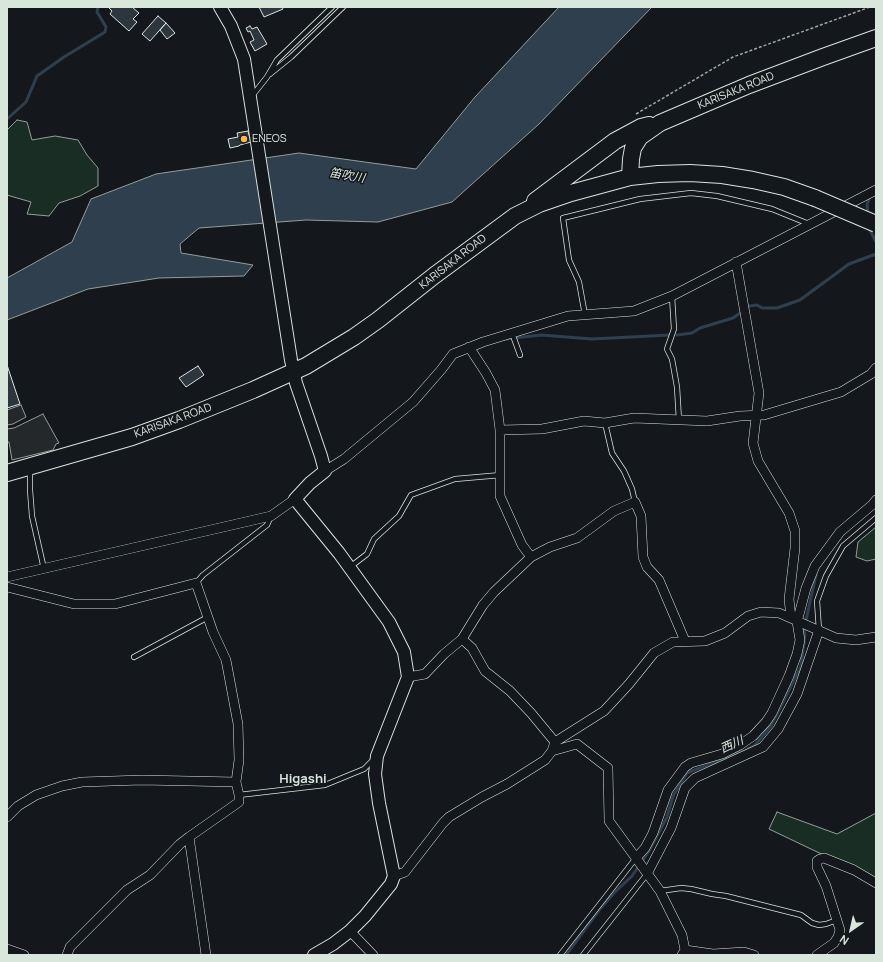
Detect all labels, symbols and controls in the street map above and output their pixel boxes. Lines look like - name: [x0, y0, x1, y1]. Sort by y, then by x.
- street label: KARISAKA ROAD: [696, 70, 776, 112]
- place label: ENEOS: [252, 132, 286, 146]
- marker: ENEOS: [239, 134, 249, 144]
- water label: 笛吹川: [328, 166, 366, 186]
- street label: KARISAKA ROAD: [417, 232, 489, 292]
- street label: KARISAKA ROAD: [132, 401, 214, 441]
- water label: 西川: [718, 734, 746, 756]
- district label: Higashi: [279, 771, 327, 787]
- north arrow: [831, 910, 871, 950]
- text: N: [837, 932, 851, 949]

